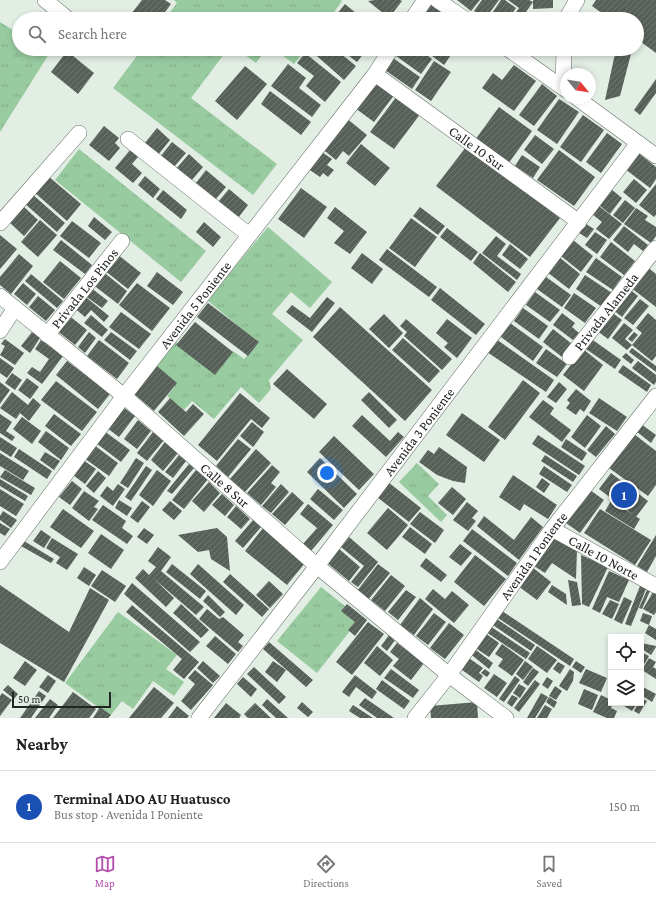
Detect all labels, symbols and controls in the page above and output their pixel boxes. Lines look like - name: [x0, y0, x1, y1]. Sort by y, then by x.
- search box: [12, 12, 644, 56]
- icon: search: [26, 23, 48, 45]
- text: Search here: [58, 26, 127, 42]
- north arrow: [560, 68, 596, 104]
- street label: Calle 10 Sur: [446, 122, 508, 174]
- street label: Privada Los Pinos: [48, 245, 121, 331]
- street label: Avenida 5 Poniente: [156, 258, 234, 352]
- street label: Privada Alameda: [570, 269, 642, 353]
- street label: Avenida 3 Poniente: [380, 384, 457, 479]
- street label: Calle 8 Sur: [197, 459, 253, 511]
- your location: [317, 463, 337, 483]
- pin: 1: [611, 480, 637, 510]
- street label: Avenida 1 Poniente: [497, 509, 570, 603]
- street label: Calle 10 Norte: [566, 532, 642, 583]
- map controls: [608, 634, 644, 706]
- button: locate: [608, 634, 644, 670]
- button: layers: [608, 670, 644, 706]
- scale bar: [12, 690, 111, 709]
- text: 50 m: [18, 693, 40, 705]
- text: Nearby: [16, 735, 68, 754]
- text: Terminal ADO AU Huatusco: [54, 791, 231, 807]
- text: 1: [27, 799, 31, 814]
- text: 150 m: [609, 799, 640, 814]
- text: Bus stop · Avenida 1 Poniente: [54, 807, 203, 822]
- tab: Map: [94, 853, 116, 889]
- tab: Directions: [303, 853, 349, 889]
- tab: Saved: [536, 853, 562, 889]

